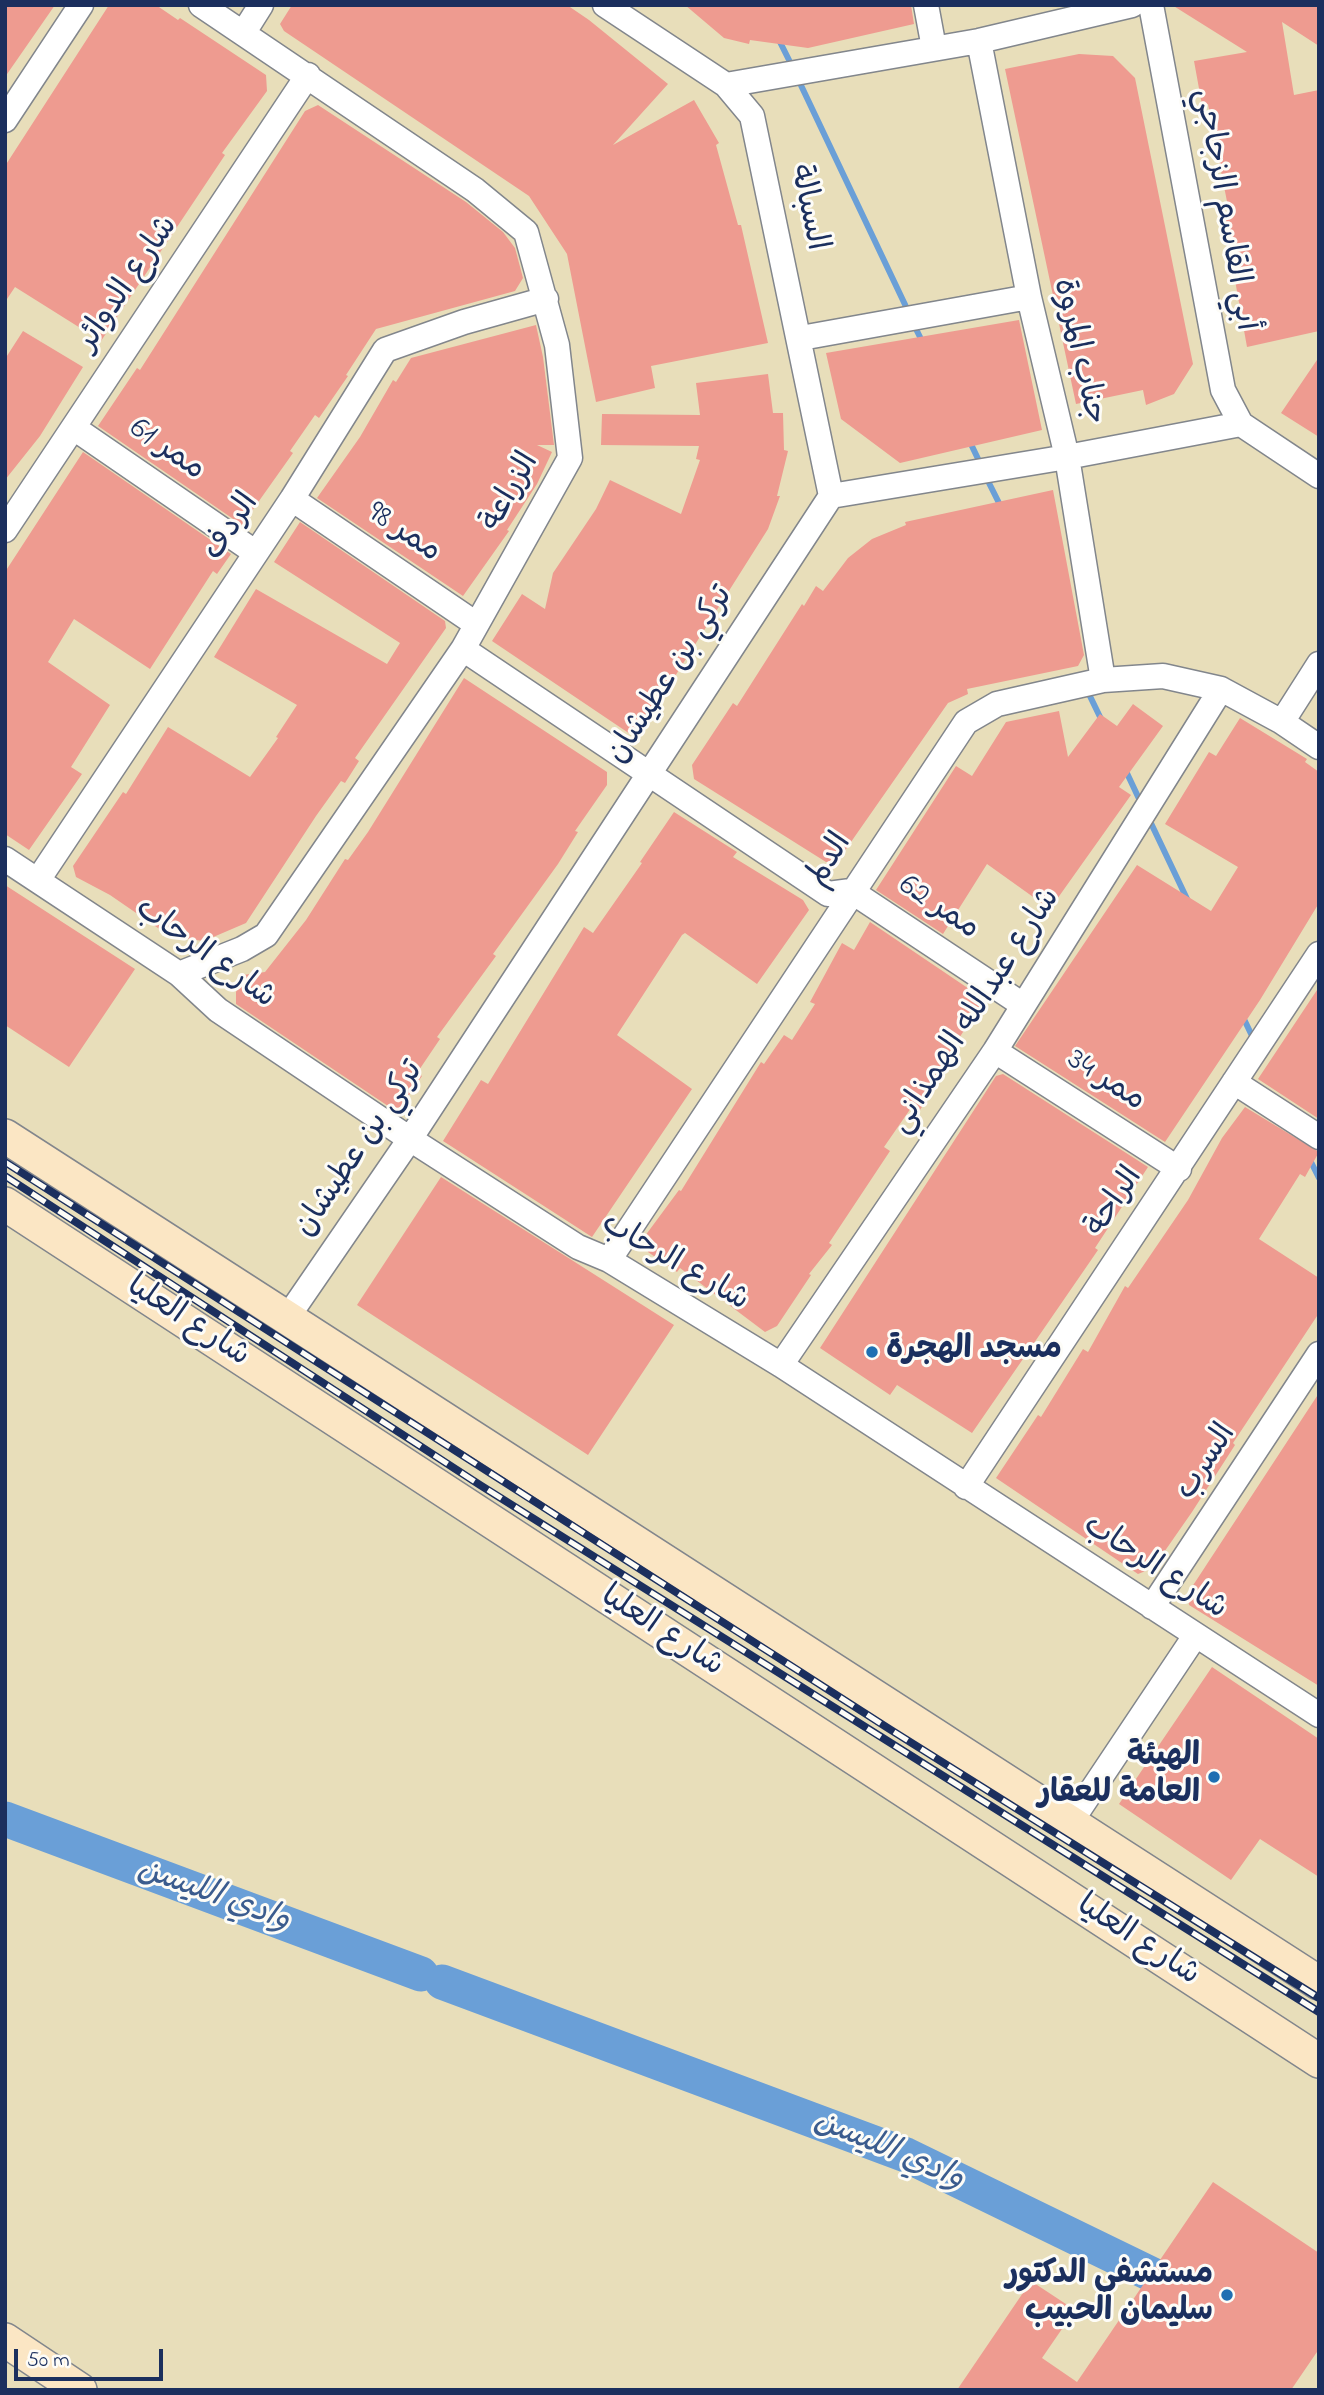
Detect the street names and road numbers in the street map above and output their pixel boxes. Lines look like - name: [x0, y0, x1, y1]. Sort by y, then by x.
- street label: أبي القاسم الزجاجي: [1183, 86, 1263, 334]
- street label: السبالة: [778, 161, 834, 255]
- street label: شارع الدوائر: [70, 210, 188, 360]
- street label: جناب المروة: [1042, 275, 1112, 429]
- street label: ممر 61: [121, 411, 211, 491]
- street label: الزراعة: [474, 447, 550, 539]
- street label: الردف: [197, 487, 269, 569]
- street label: ممر 98: [358, 495, 448, 573]
- street label: تركي بن عطيشان: [600, 580, 744, 772]
- street label: الدلم: [800, 827, 862, 895]
- street label: ممر 62: [890, 868, 986, 950]
- street label: شارع عبدالله الهمذاني: [883, 882, 1071, 1142]
- street label: شارع الرحاب: [126, 891, 282, 1019]
- street label: ممر 34: [1058, 1042, 1152, 1122]
- street label: تركي بن عطيشان: [288, 1055, 434, 1245]
- street label: الراحة: [1079, 1161, 1153, 1245]
- street label: شارع الرحاب: [593, 1206, 755, 1322]
- street label: شارع العليا: [118, 1269, 256, 1377]
- street label: السرب: [1169, 1418, 1247, 1508]
- street label: شارع الرحاب: [1075, 1508, 1233, 1630]
- street label: شارع العليا: [592, 1579, 730, 1687]
- street label: شارع العليا: [1068, 1888, 1206, 1996]

